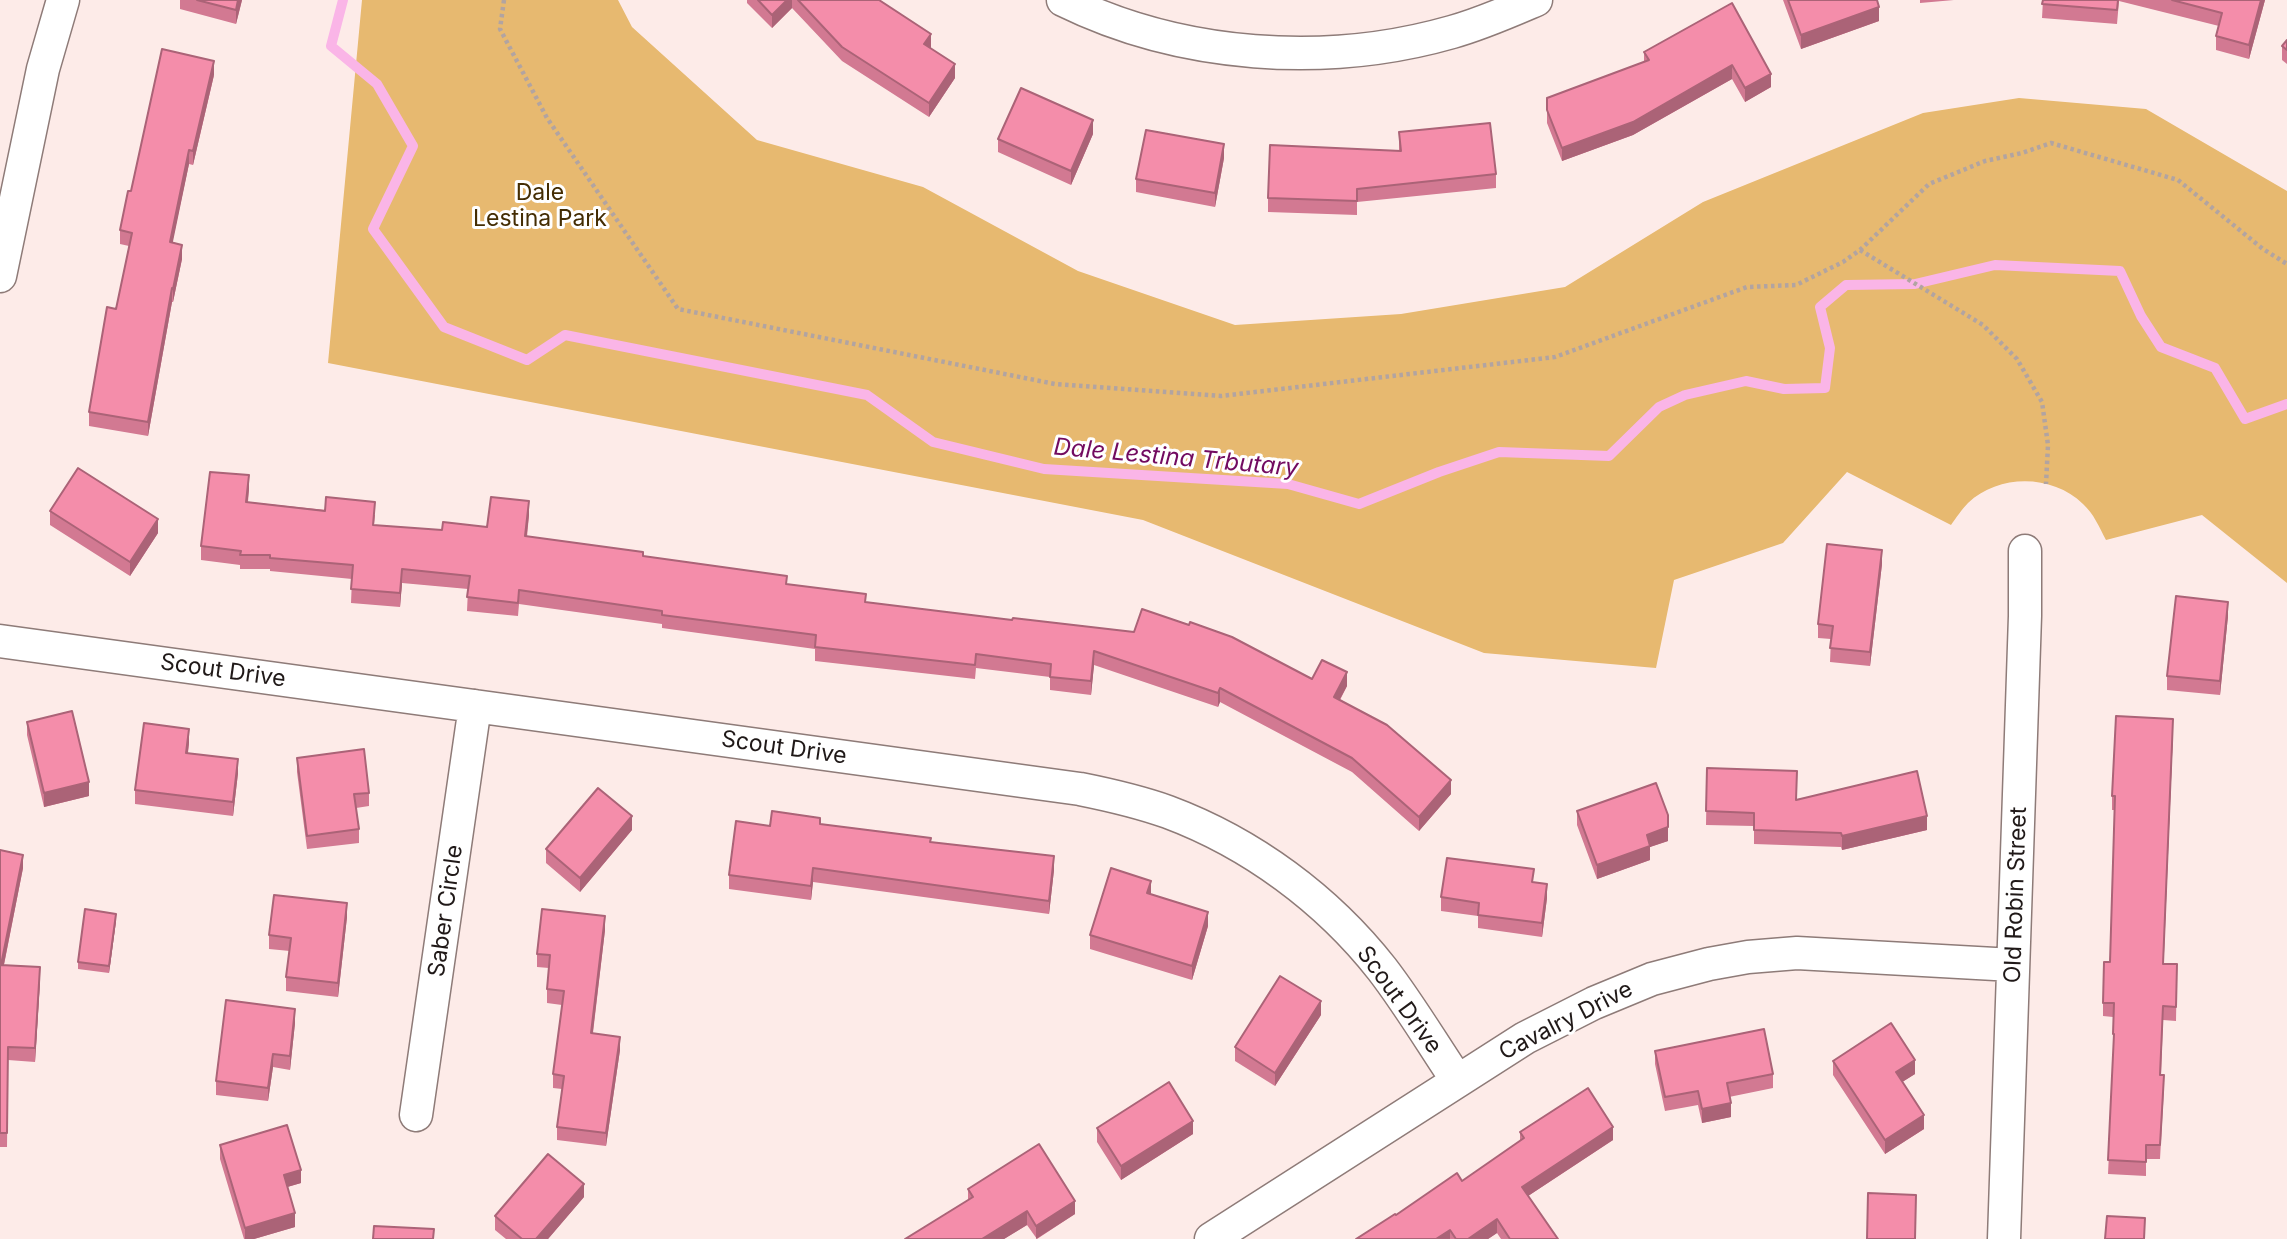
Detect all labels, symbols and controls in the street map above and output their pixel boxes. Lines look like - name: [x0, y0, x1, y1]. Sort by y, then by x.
- park label: Dale Lestina Park: [473, 179, 607, 233]
- water label: Dale Lestina Trbutary: [1052, 433, 1300, 483]
- street label: Scout Drive: [159, 649, 287, 693]
- street label: Scout Drive: [720, 726, 848, 770]
- street label: Old Robin Street: [1999, 806, 2033, 984]
- street label: Saber Circle: [423, 843, 469, 979]
- street label: Scout Drive: [1351, 941, 1447, 1059]
- street label: Cavalry Drive: [1495, 976, 1637, 1066]

